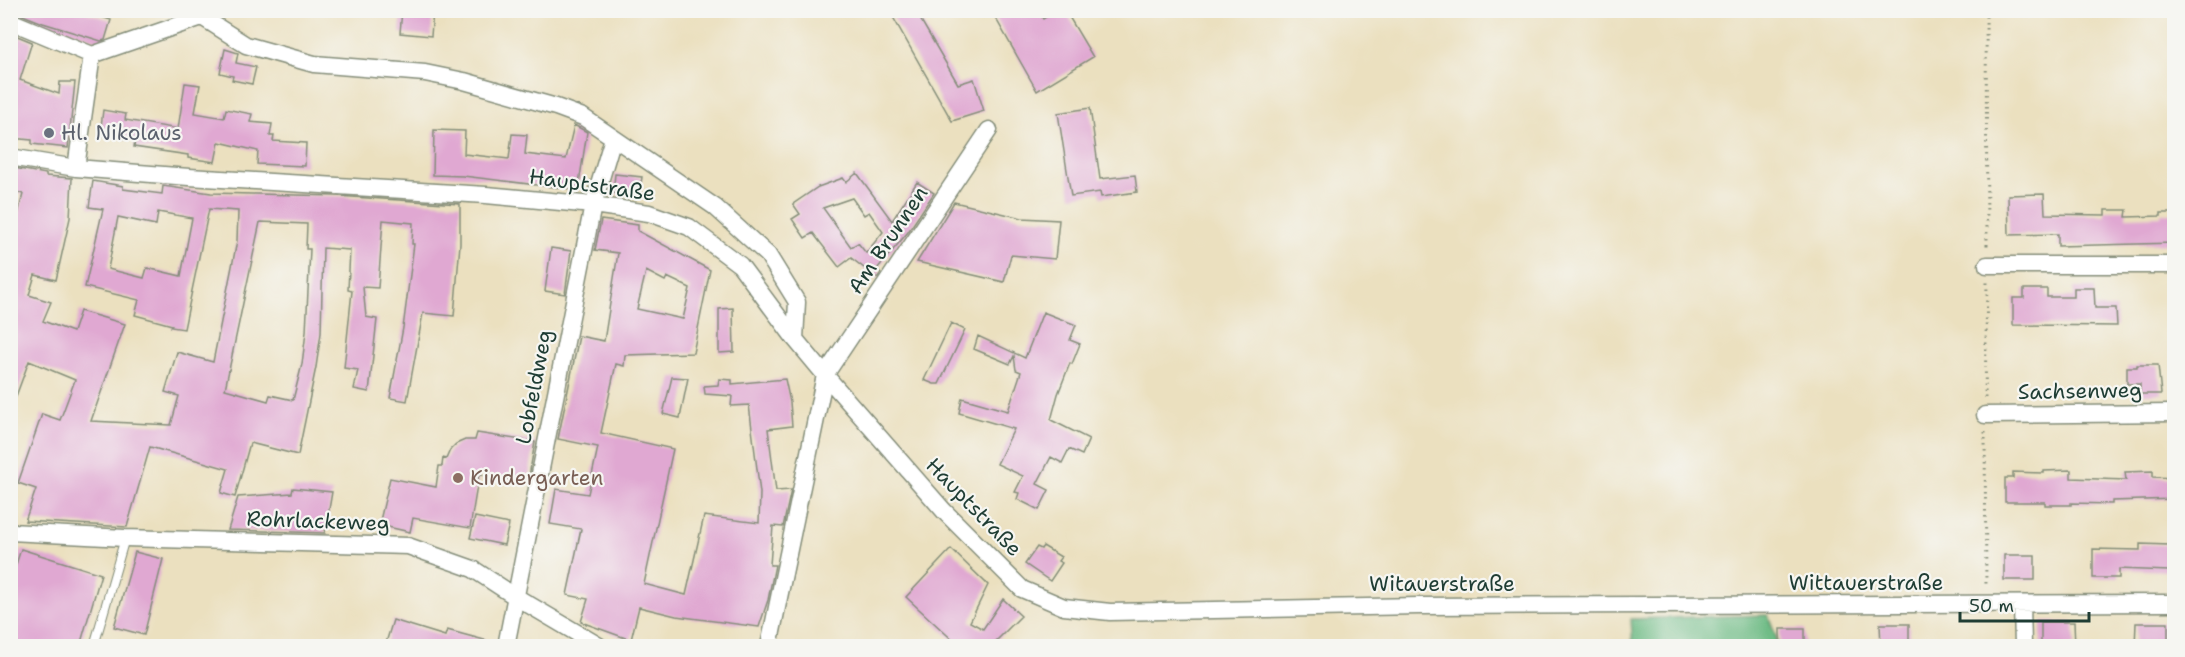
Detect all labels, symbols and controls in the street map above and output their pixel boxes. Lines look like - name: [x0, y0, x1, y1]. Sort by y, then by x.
- place label: Hl. Nikolaus: [61, 119, 182, 147]
- marker: Hl. Nikolaus: [42, 126, 56, 140]
- street label: Hauptstraße: [527, 162, 657, 208]
- street label: Am Brunnen: [842, 181, 934, 299]
- street label: Lobfeldweg: [509, 327, 559, 447]
- street label: Sachsenweg: [2018, 376, 2142, 406]
- street label: Hauptstraße: [920, 452, 1028, 562]
- place label: Kindergarten: [470, 464, 603, 492]
- marker: Kindergarten: [451, 471, 465, 485]
- street label: Rohrlackeweg: [246, 505, 390, 537]
- street label: Wittauerstraße: [1789, 569, 1943, 597]
- street label: Witauerstraße: [1369, 570, 1515, 598]
- scale bar: [1960, 585, 2089, 623]
- text: 50 m: [1969, 594, 2014, 618]

